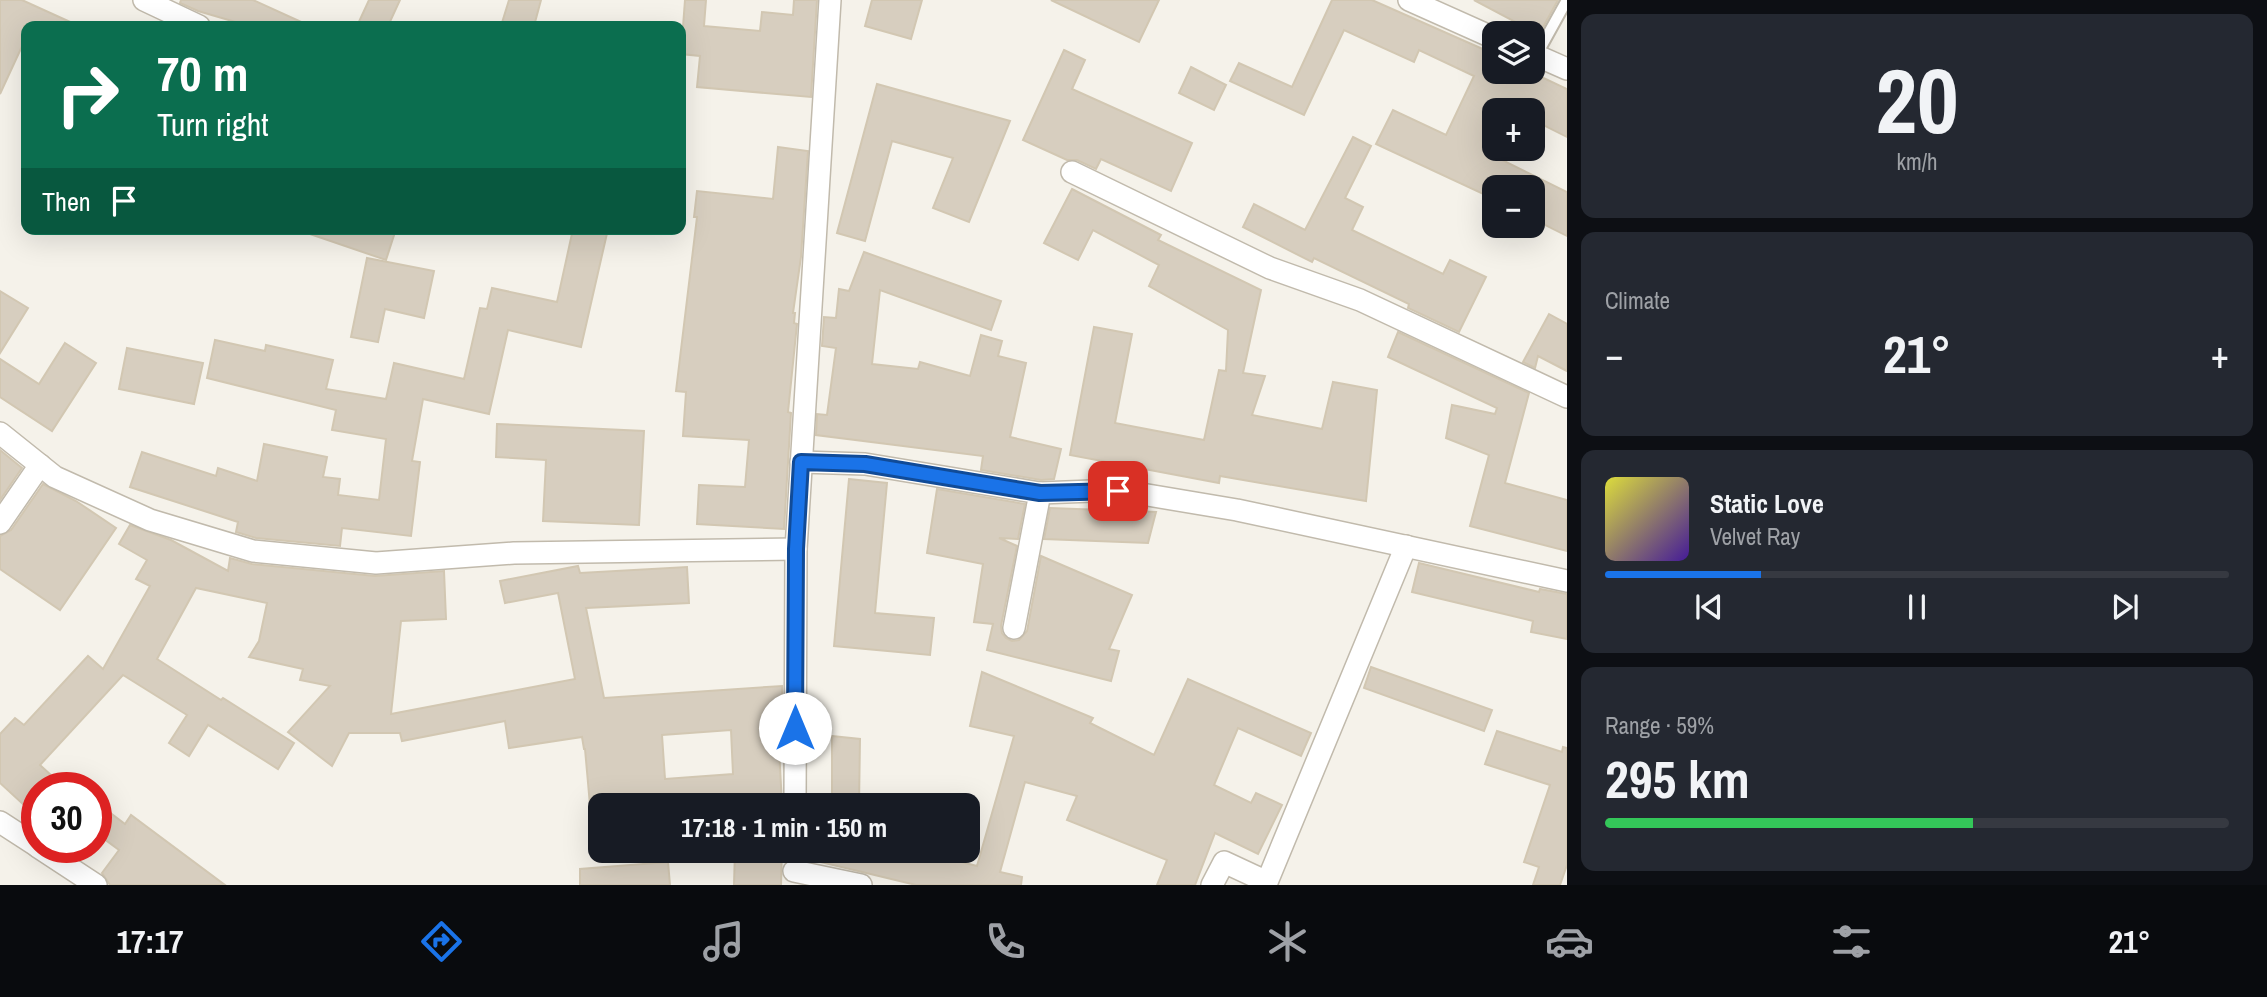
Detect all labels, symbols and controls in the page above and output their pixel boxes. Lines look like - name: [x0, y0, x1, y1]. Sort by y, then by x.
- map controls: [1482, 21, 1545, 238]
- button: layers: [1482, 21, 1545, 84]
- text: 20: [1876, 39, 1959, 161]
- text: 70 m: [157, 40, 249, 106]
- icon: right: [42, 49, 133, 140]
- button: +: [1482, 98, 1545, 161]
- text: Turn right: [157, 103, 269, 146]
- text: km/h: [1897, 146, 1937, 177]
- button: −: [1482, 175, 1545, 238]
- icon: arrive: [105, 182, 143, 220]
- text: Then: [42, 184, 91, 219]
- text: Climate: [1605, 285, 1670, 316]
- text: 21°: [1883, 319, 1951, 389]
- text: −: [1605, 329, 1623, 380]
- text: +: [2211, 329, 2229, 380]
- pin: [1088, 461, 1148, 521]
- icon: arrive: [1099, 472, 1137, 510]
- text: Static Love: [1710, 486, 1824, 521]
- text: Velvet Ray: [1710, 521, 1800, 552]
- icon: previous: [1690, 588, 1728, 626]
- icon: pause: [1898, 588, 1936, 626]
- icon: next: [2106, 588, 2144, 626]
- position arrow: [758, 691, 832, 765]
- text: Range · 59%: [1605, 710, 1714, 741]
- text: 295 km: [1605, 744, 1750, 814]
- speed limit sign: 30: [21, 772, 112, 863]
- text: 17:18 · 1 min · 150 m: [681, 810, 887, 845]
- icon: directions: [417, 917, 466, 966]
- icon: music: [699, 917, 748, 966]
- icon: phone: [981, 917, 1030, 966]
- icon: climate: [1263, 917, 1312, 966]
- icon: car: [1545, 917, 1594, 966]
- icon: filters: [1827, 917, 1876, 966]
- text: 17:17: [116, 920, 184, 963]
- text: 21°: [2108, 920, 2150, 963]

